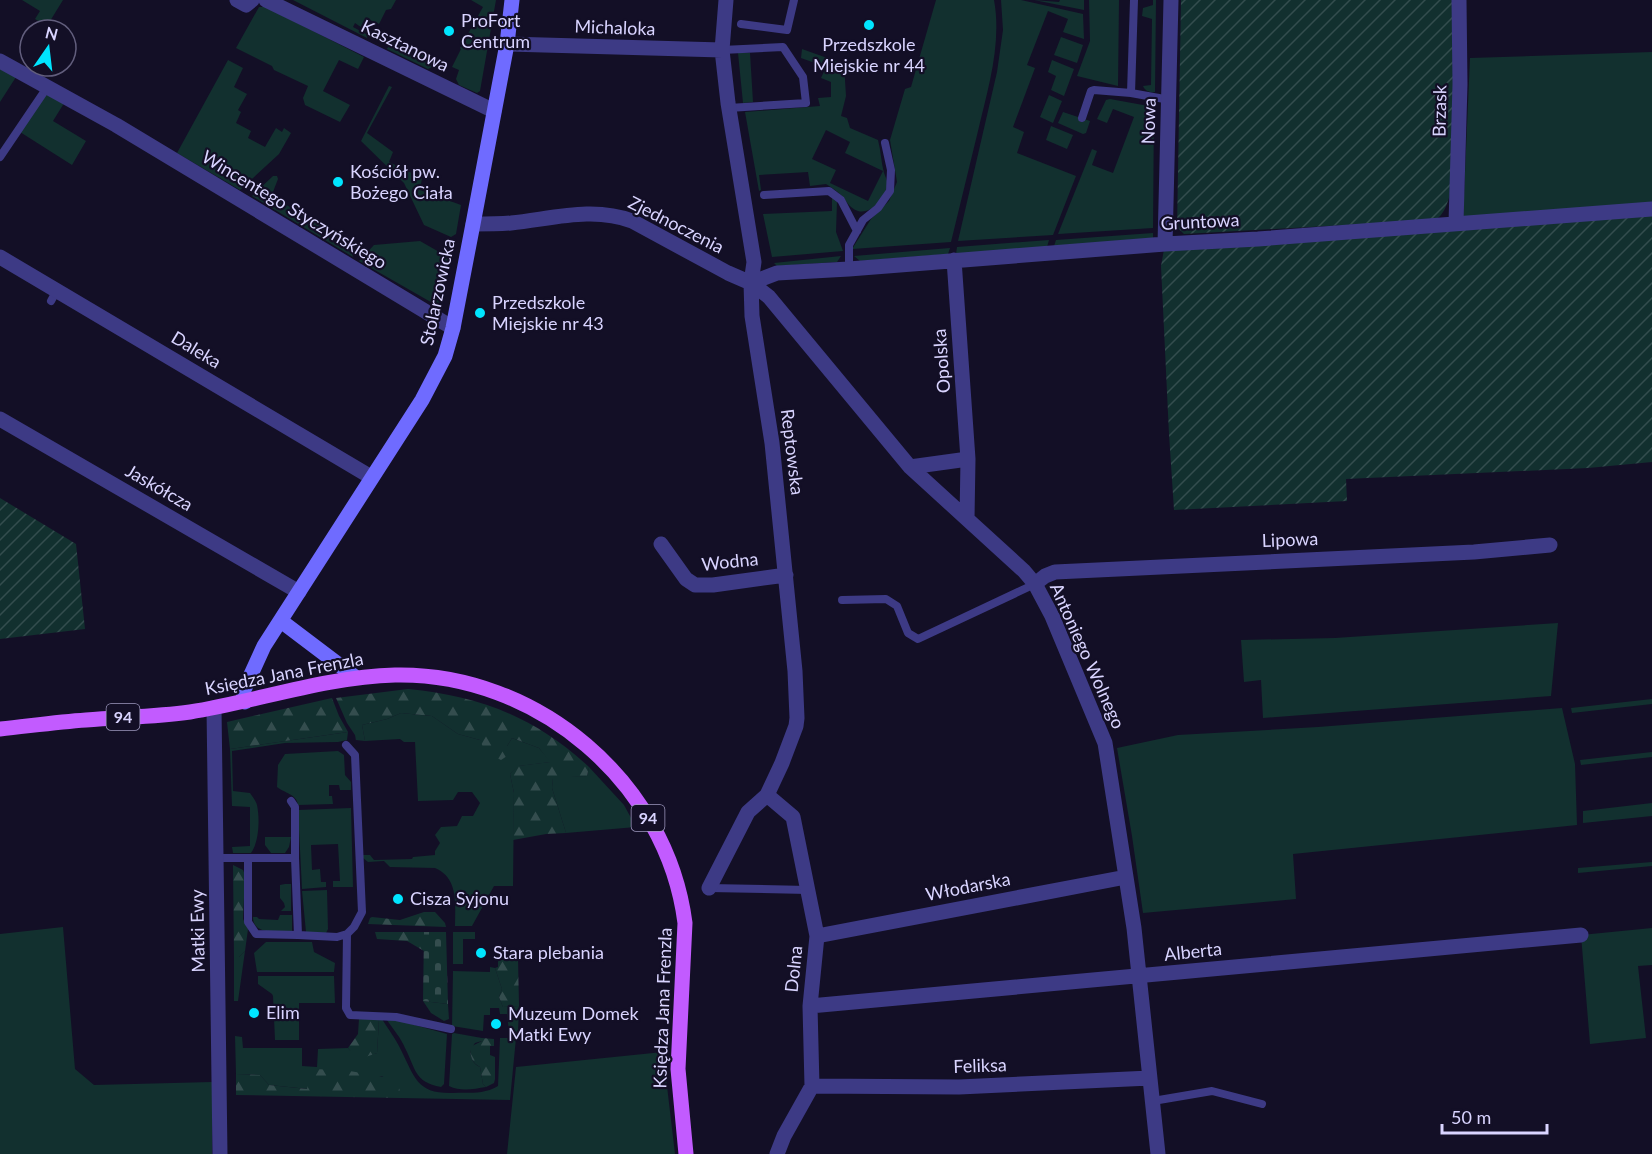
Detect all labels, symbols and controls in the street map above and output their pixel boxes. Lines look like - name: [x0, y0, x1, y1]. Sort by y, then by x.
- place label: ProFort Centrum: [461, 9, 530, 52]
- street label: Kasztanowa: [358, 14, 453, 76]
- street label: Michaloka: [574, 15, 656, 39]
- north arrow: [18, 18, 78, 78]
- marker: Przedszkole Miejskie nr 44: [862, 18, 876, 32]
- text: N: [43, 22, 60, 44]
- marker: ProFort Centrum: [442, 24, 456, 38]
- place label: Przedszkole Miejskie nr 44: [813, 33, 925, 76]
- street label: Brzask: [1428, 84, 1450, 137]
- street label: Nowa: [1136, 97, 1160, 145]
- street label: Wincentego Styczyńskiego: [198, 145, 391, 273]
- place label: Kościół pw. Bożego Ciała: [350, 160, 453, 203]
- marker: Kościół pw. Bożego Ciała: [331, 175, 345, 189]
- street label: Zjednoczenia: [625, 191, 728, 258]
- street label: Gruntowa: [1160, 208, 1240, 234]
- street label: Stolarzowicka: [415, 236, 459, 347]
- place label: Przedszkole Miejskie nr 43: [492, 291, 604, 334]
- marker: Przedszkole Miejskie nr 43: [473, 306, 487, 320]
- street label: Daleka: [168, 326, 225, 373]
- street label: Opolska: [928, 328, 954, 394]
- street label: Reptowska: [777, 408, 809, 496]
- street label: Jaskółcza: [122, 459, 197, 515]
- street label: Lipowa: [1261, 527, 1319, 551]
- street label: Wodna: [700, 547, 759, 575]
- street label: Antoniego Wolnego: [1046, 579, 1130, 732]
- street label: Księdza Jana Frenzla: [203, 647, 365, 699]
- road number: 94: [106, 704, 140, 730]
- road number: 94: [632, 805, 664, 831]
- street label: Włodarska: [924, 867, 1012, 905]
- place label: Cisza Syjonu: [410, 887, 509, 909]
- street label: Matki Ewy: [185, 888, 209, 973]
- marker: Cisza Syjonu: [391, 892, 405, 906]
- street label: Księdza Jana Frenzla: [648, 927, 676, 1089]
- street label: Alberta: [1163, 937, 1223, 965]
- place label: Stara plebania: [493, 941, 604, 963]
- street label: Dolna: [780, 944, 806, 993]
- marker: Stara plebania: [474, 946, 488, 960]
- place label: Elim: [266, 1001, 300, 1023]
- place label: Muzeum Domek Matki Ewy: [508, 1002, 640, 1045]
- marker: Elim: [247, 1006, 261, 1020]
- marker: Muzeum Domek Matki Ewy: [489, 1017, 503, 1031]
- street label: Feliksa: [953, 1053, 1007, 1077]
- scale bar: [1442, 1097, 1547, 1135]
- text: 50 m: [1451, 1106, 1491, 1128]

